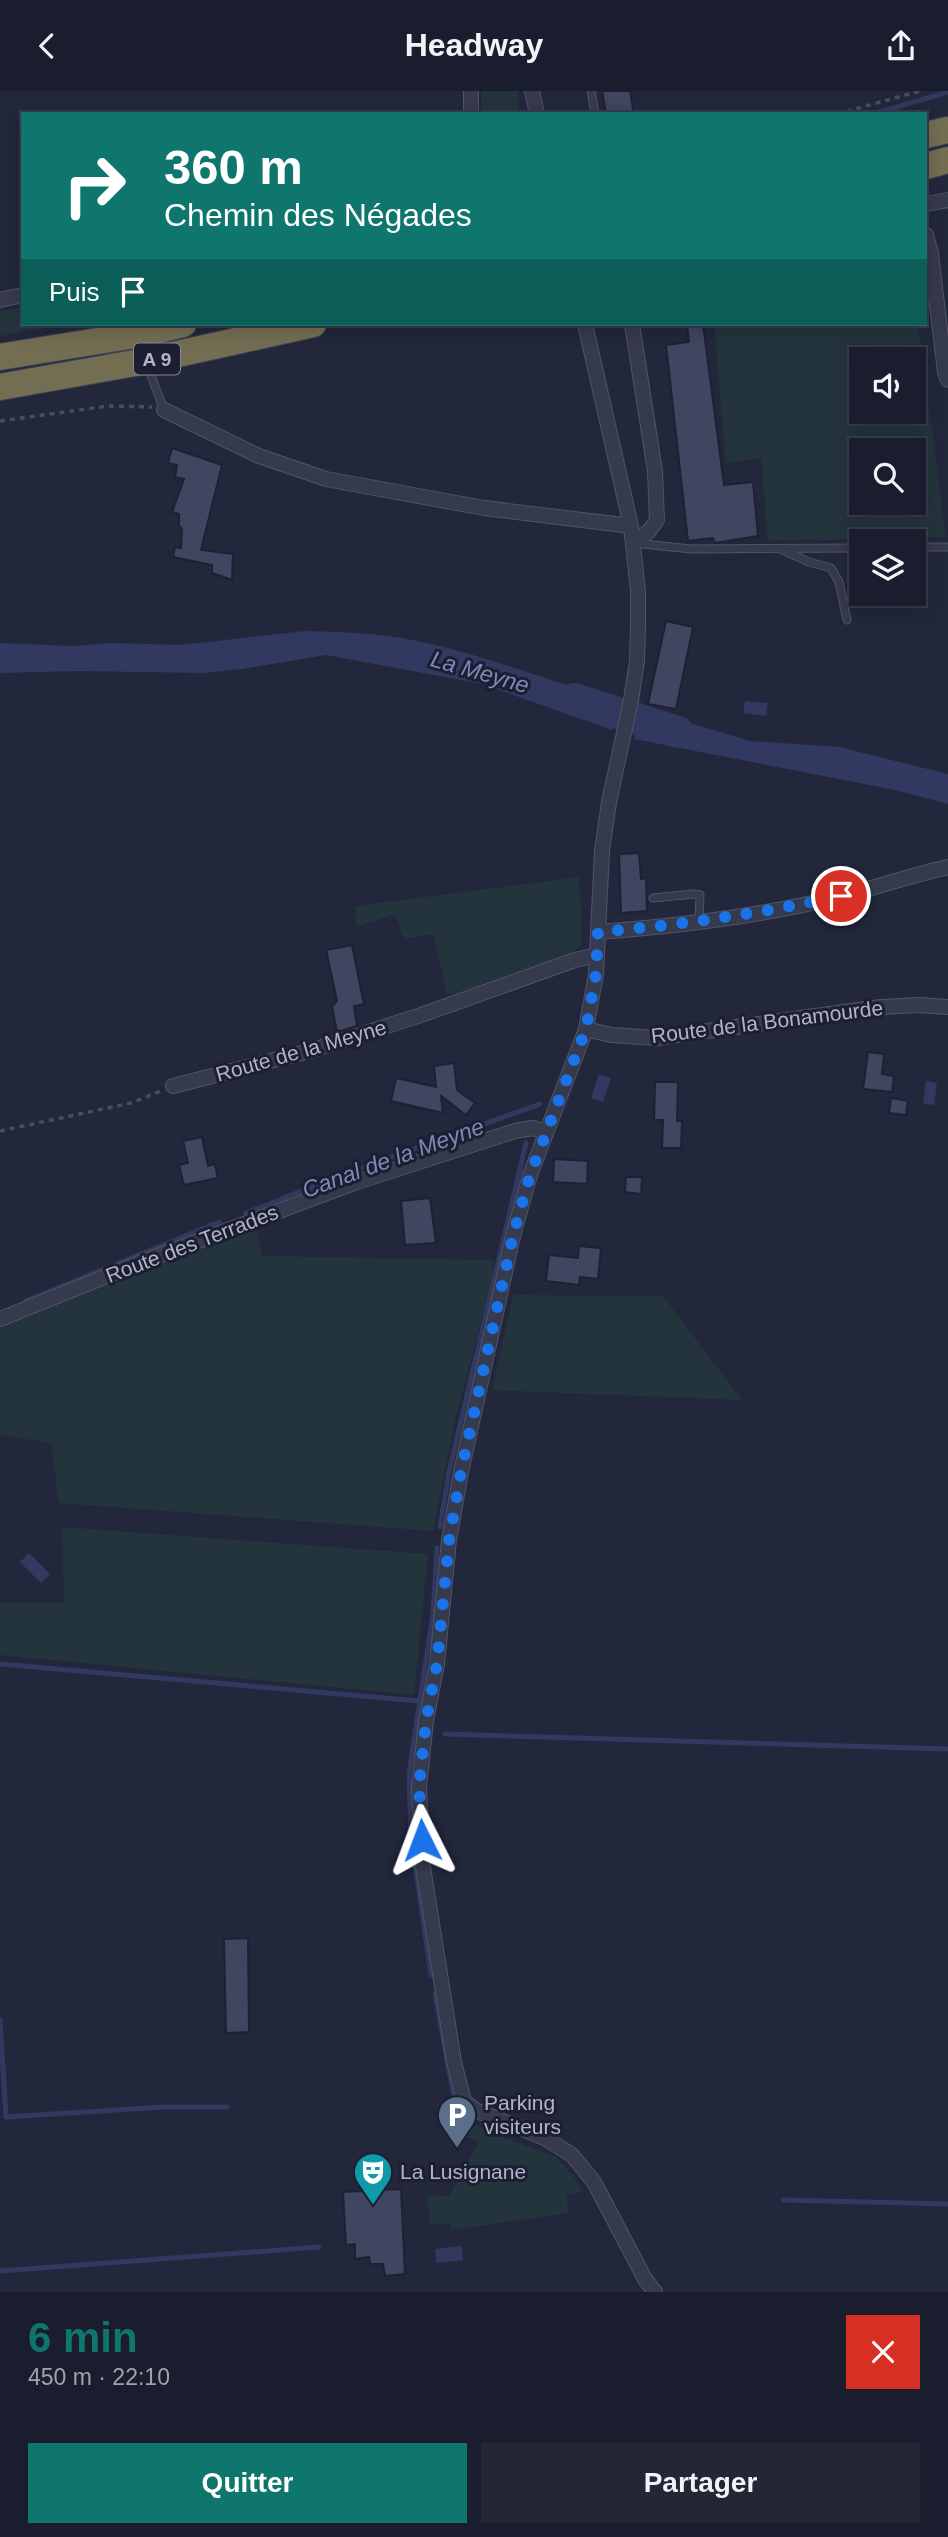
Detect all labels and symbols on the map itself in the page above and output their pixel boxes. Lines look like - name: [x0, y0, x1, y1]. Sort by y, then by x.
- road number: A 9: [134, 343, 180, 375]
- water label: La Meyne: [428, 646, 532, 698]
- pin: [811, 866, 871, 926]
- street label: Route de la Bonamourde: [650, 996, 884, 1047]
- street label: Route de la Meyne: [213, 1015, 389, 1086]
- water label: Canal de la Meyne: [298, 1113, 488, 1203]
- street label: Route des Terrades: [102, 1200, 281, 1287]
- position arrow: [385, 1803, 459, 1877]
- place label: Parking visiteurs: [484, 2091, 561, 2138]
- parking icon: Parking visiteurs: [436, 2094, 478, 2149]
- theatre icon: La Lusignane: [352, 2151, 394, 2206]
- place label: La Lusignane: [400, 2160, 526, 2183]

